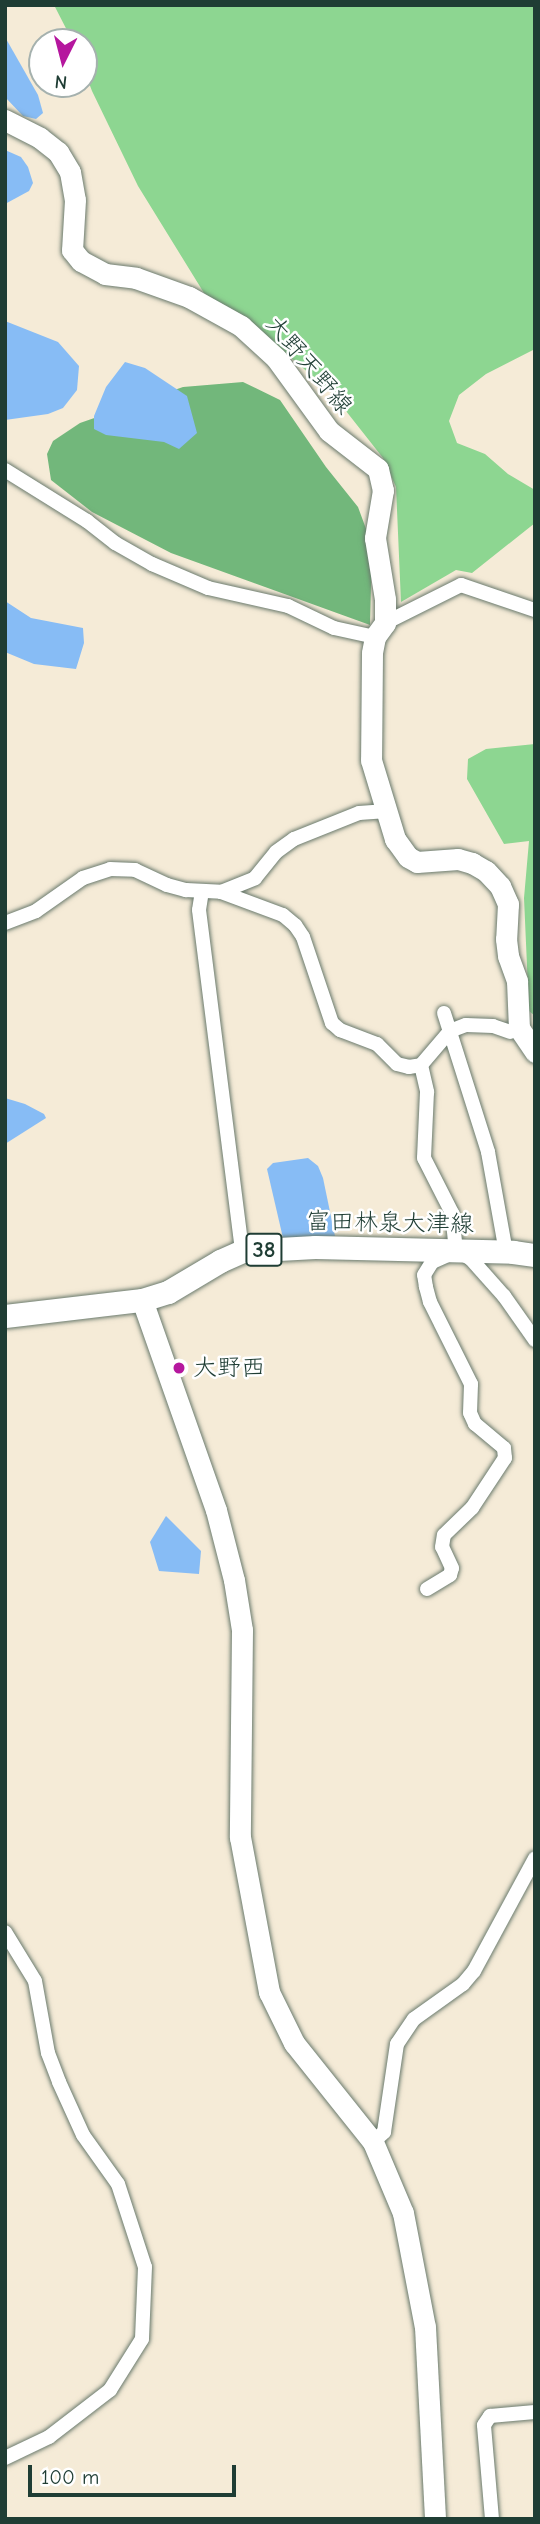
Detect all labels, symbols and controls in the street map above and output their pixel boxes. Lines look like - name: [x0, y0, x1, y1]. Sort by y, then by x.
- north arrow: [28, 28, 98, 98]
- text: N: [54, 70, 68, 93]
- street label: 大野天野線: [259, 310, 359, 420]
- street label: 富田林泉大津線: [306, 1207, 474, 1239]
- road number: 38: [245, 1231, 283, 1270]
- place label: 大野西: [193, 1354, 265, 1382]
- marker: 大野西: [171, 1360, 187, 1376]
- scale bar: [32, 2450, 240, 2494]
- text: 100 m: [41, 2465, 99, 2489]

